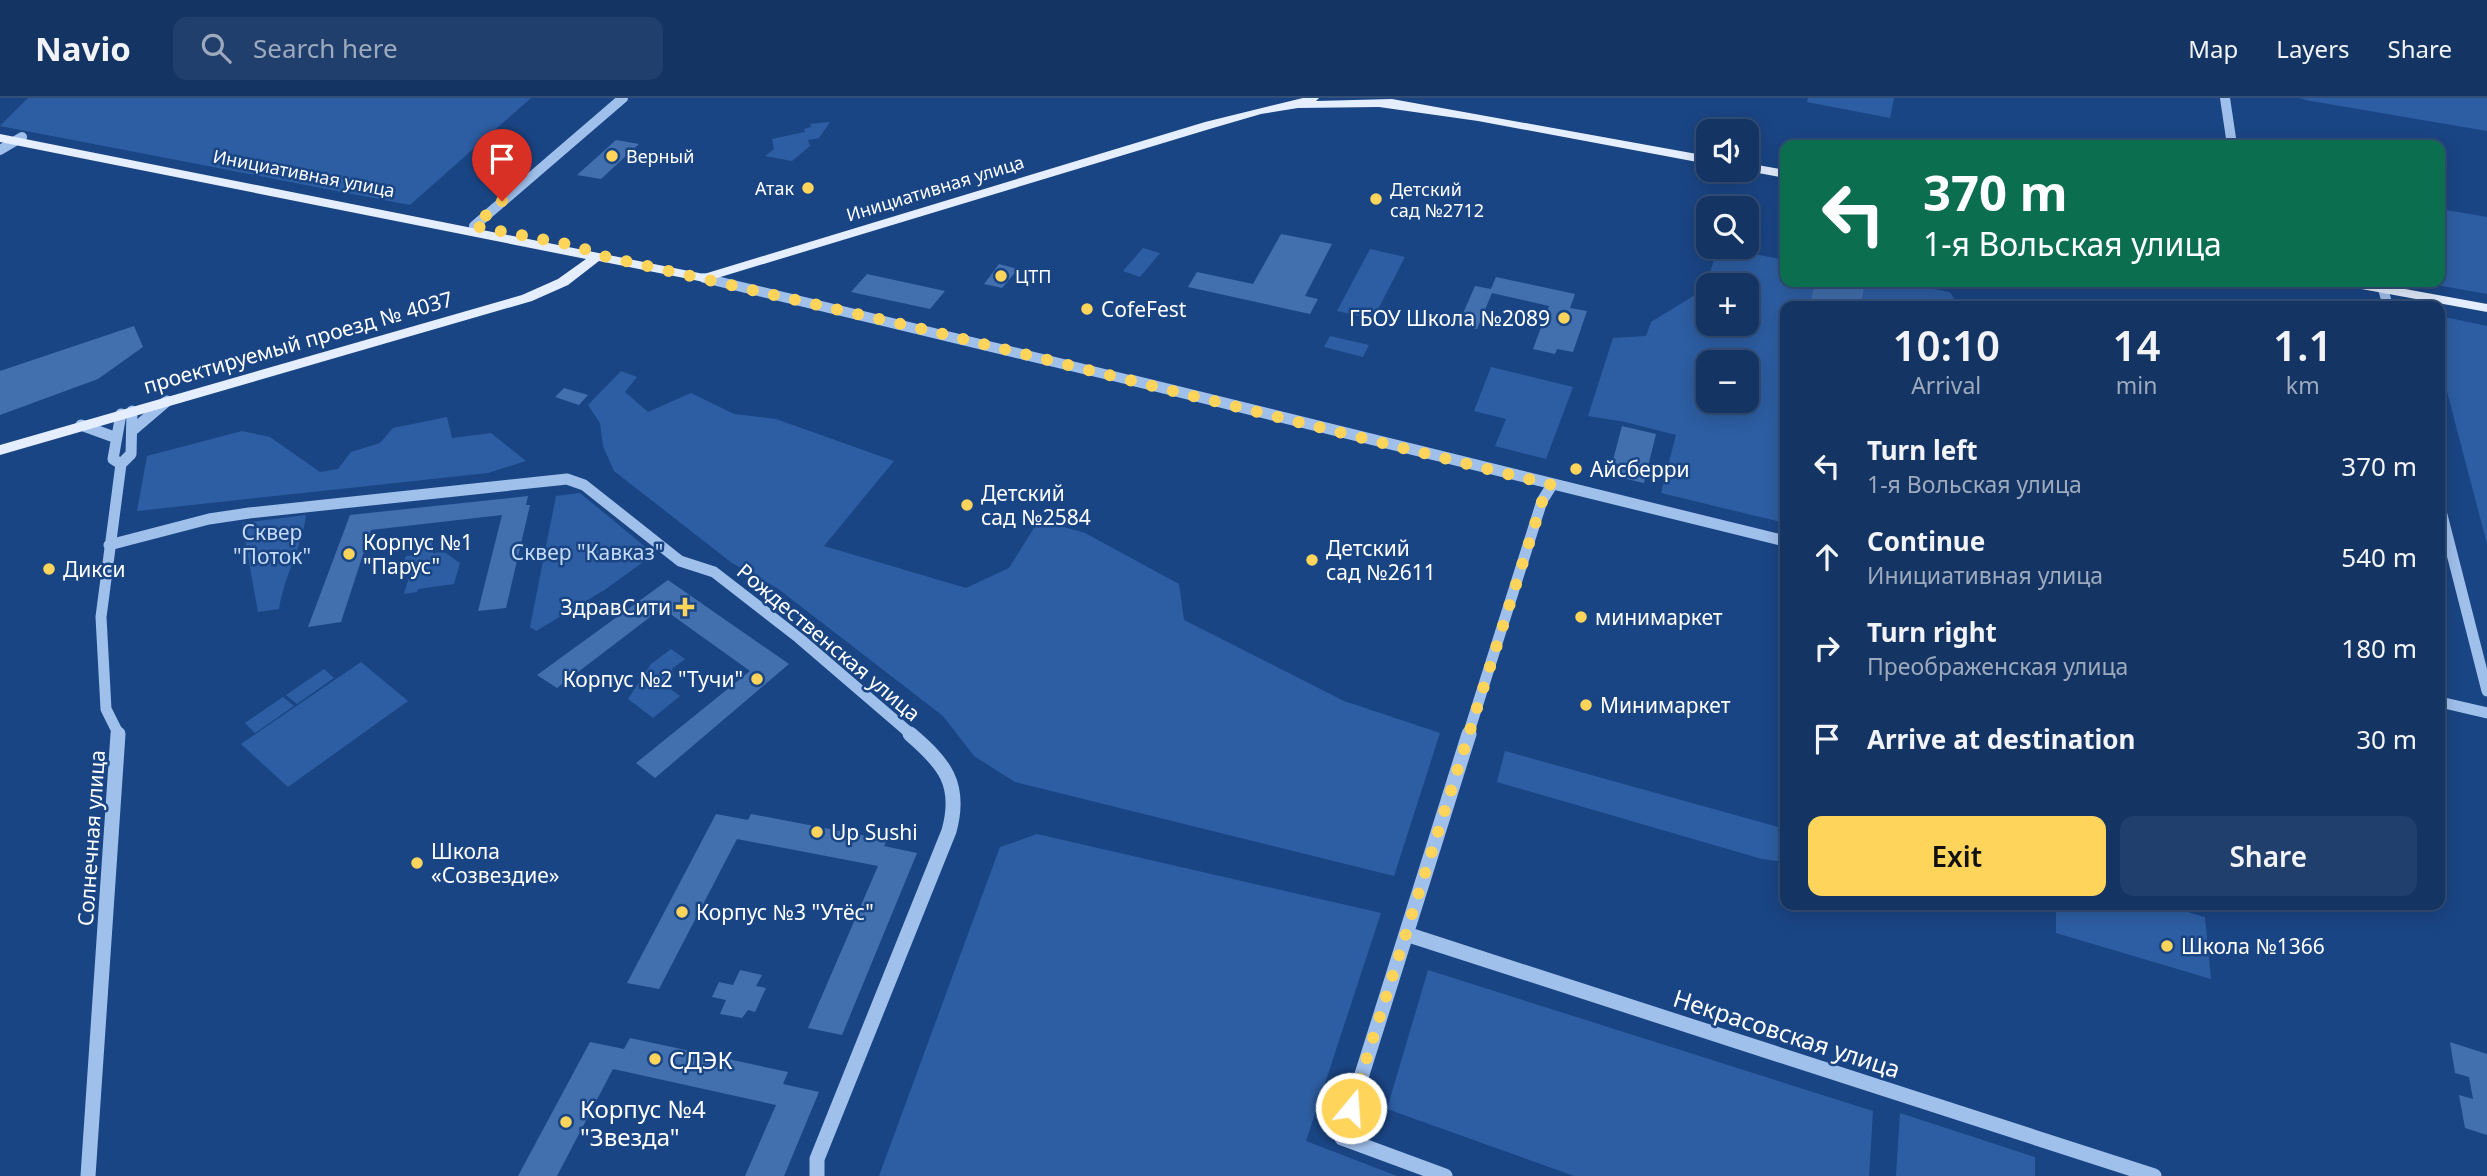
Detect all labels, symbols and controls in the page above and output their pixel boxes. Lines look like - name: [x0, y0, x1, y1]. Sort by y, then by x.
- search box: [173, 17, 663, 80]
- text: Navio: [35, 26, 131, 71]
- icon: search: [197, 29, 235, 67]
- text: Search here: [253, 30, 398, 66]
- text: Map: [2188, 32, 2238, 65]
- text: Layers: [2276, 32, 2350, 65]
- text: Share: [2388, 32, 2452, 65]
- map controls: [1696, 119, 1759, 413]
- button: sound: [1696, 119, 1759, 182]
- pin: [472, 129, 532, 201]
- icon: arrive: [483, 140, 521, 178]
- street label: Инициативная улица: [211, 144, 397, 202]
- place label: Верный: [626, 144, 694, 168]
- marker: Верный: [604, 148, 620, 164]
- street label: Инициативная улица: [843, 150, 1027, 226]
- text: 370 m: [1923, 159, 2068, 225]
- icon: left: [1808, 168, 1899, 259]
- place label: Атак: [755, 176, 794, 200]
- place label: Детский сад №2712: [1390, 177, 1484, 222]
- marker: Атак: [800, 180, 816, 196]
- marker: Детский сад №2712: [1368, 191, 1384, 207]
- button: search: [1696, 196, 1759, 259]
- text: 1-я Вольская улица: [1923, 222, 2222, 265]
- place label: ЦТП: [1015, 264, 1052, 288]
- marker: ЦТП: [993, 268, 1009, 284]
- button: +: [1696, 273, 1759, 336]
- street label: проектируемый проезд № 4037: [140, 284, 456, 400]
- place label: CofeFest: [1101, 295, 1187, 323]
- marker: CofeFest: [1079, 301, 1095, 317]
- place label: ГБОУ Школа №2089: [1349, 304, 1550, 332]
- marker: ГБОУ Школа №2089: [1556, 310, 1572, 326]
- text: 10:10: [1892, 316, 2000, 373]
- text: 14: [2112, 316, 2161, 373]
- text: 1.1: [2273, 316, 2333, 373]
- button: −: [1696, 350, 1759, 413]
- text: Arrival: [1911, 369, 1981, 401]
- text: min: [2116, 369, 2157, 401]
- text: km: [2286, 369, 2320, 401]
- text: Turn left: [1867, 432, 1978, 468]
- icon: left: [1808, 447, 1846, 485]
- text: 370 m: [2341, 448, 2417, 484]
- place label: Айсберри: [1590, 455, 1689, 483]
- marker: Айсберри: [1568, 461, 1584, 477]
- text: 1-я Вольская улица: [1867, 468, 2082, 500]
- place label: Детский сад №2584: [981, 479, 1091, 531]
- marker: Детский сад №2584: [959, 497, 975, 513]
- park label: Сквер "Поток": [233, 518, 311, 570]
- text: Continue: [1867, 523, 1985, 559]
- place label: Корпус №1 "Парус": [363, 528, 473, 580]
- place label: Детский сад №2611: [1326, 534, 1436, 586]
- park label: Сквер "Кавказ": [511, 538, 663, 566]
- icon: ahead: [1808, 538, 1846, 576]
- text: 540 m: [2341, 539, 2417, 575]
- marker: Корпус №1 "Парус": [341, 546, 357, 562]
- marker: Детский сад №2611: [1304, 552, 1320, 568]
- place label: Дикси: [63, 555, 125, 583]
- street label: Рождественская улица: [731, 557, 927, 727]
- text: Инициативная улица: [1867, 559, 2103, 591]
- marker: Дикси: [41, 561, 57, 577]
- place label: ЗдравСити: [561, 593, 671, 621]
- marker: ЗдравСити: [677, 599, 693, 615]
- place label: минимаркет: [1595, 603, 1723, 631]
- marker: минимаркет: [1573, 609, 1589, 625]
- text: Turn right: [1867, 614, 1997, 650]
- icon: right: [1808, 629, 1846, 667]
- text: 180 m: [2341, 630, 2417, 666]
- text: Преображенская улица: [1867, 650, 2128, 682]
- place label: Корпус №2 "Тучи": [563, 665, 743, 693]
- marker: Корпус №2 "Тучи": [749, 671, 765, 687]
- place label: Минимаркет: [1600, 691, 1731, 719]
- marker: Минимаркет: [1578, 697, 1594, 713]
- icon: arrive: [1808, 720, 1846, 758]
- text: Arrive at destination: [1867, 721, 2136, 757]
- text: 30 m: [2356, 721, 2417, 757]
- street label: Солнечная улица: [71, 749, 111, 927]
- button: Exit: [1808, 816, 2106, 896]
- button: Share: [2120, 816, 2417, 896]
- place label: Up Sushi: [831, 818, 918, 846]
- marker: Up Sushi: [809, 824, 825, 840]
- place label: Школа «Созвездие»: [431, 837, 560, 889]
- marker: Школа «Созвездие»: [409, 855, 425, 871]
- place label: Корпус №3 "Утёс": [696, 898, 874, 926]
- marker: Корпус №3 "Утёс": [674, 904, 690, 920]
- place label: Школа №1366: [2181, 932, 2325, 960]
- marker: Школа №1366: [2159, 938, 2175, 954]
- street label: Некрасовская улица: [1669, 981, 1905, 1085]
- place label: СДЭК: [669, 1043, 732, 1076]
- marker: СДЭК: [647, 1051, 663, 1067]
- position arrow: [1314, 1071, 1388, 1145]
- place label: Корпус №4 "Звезда": [580, 1092, 706, 1153]
- marker: Корпус №4 "Звезда": [558, 1114, 574, 1130]

